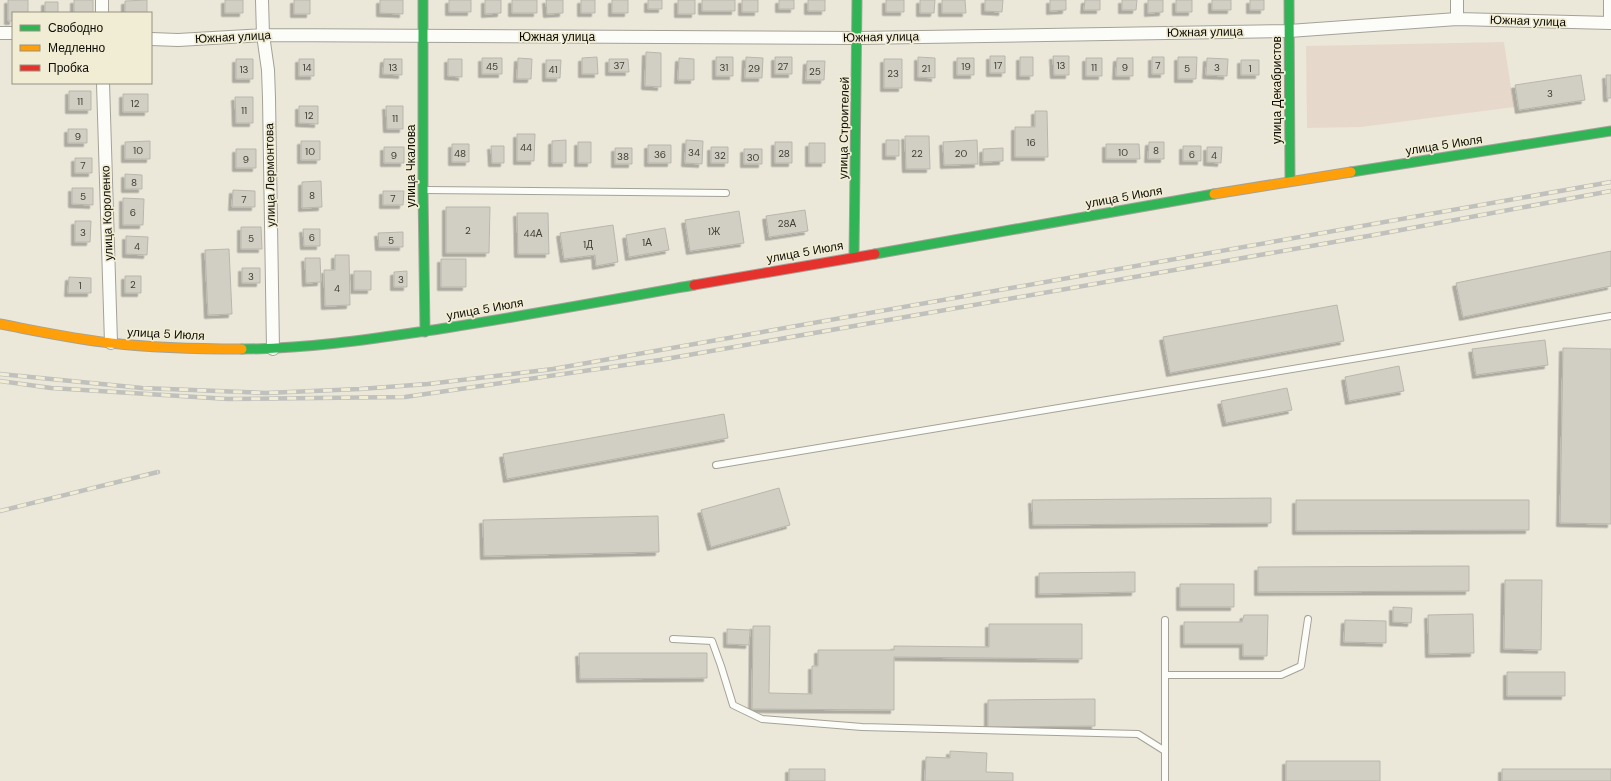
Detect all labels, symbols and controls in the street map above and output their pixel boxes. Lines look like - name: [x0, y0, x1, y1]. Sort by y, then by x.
- legend: [12, 12, 152, 84]
- street label: Южная улица: [1490, 12, 1567, 30]
- text: Свободно: [48, 20, 103, 36]
- street label: Южная улица: [1167, 23, 1244, 41]
- street label: Южная улица: [195, 27, 272, 47]
- street label: Южная улица: [843, 28, 920, 46]
- street label: Южная улица: [519, 29, 595, 45]
- street label: улица Декабристов: [1269, 36, 1285, 144]
- text: Медленно: [48, 40, 105, 56]
- house number: 37: [613, 59, 625, 72]
- house number: 17: [994, 59, 1002, 72]
- house number: 13: [1056, 59, 1066, 72]
- house number: 7: [1155, 59, 1161, 72]
- text: Пробка: [48, 60, 89, 76]
- house number: 45: [486, 60, 498, 73]
- house number: 27: [778, 60, 788, 73]
- house number: 19: [961, 60, 971, 73]
- house number: 14: [302, 61, 312, 74]
- house number: 13: [388, 61, 398, 74]
- house number: 31: [720, 61, 728, 74]
- house number: 11: [1091, 61, 1097, 74]
- house number: 9: [1122, 61, 1128, 74]
- house number: 3: [1214, 61, 1220, 74]
- house number: 29: [748, 62, 760, 75]
- house number: 21: [922, 62, 930, 75]
- house number: 5: [1184, 62, 1190, 75]
- house number: 1: [1248, 62, 1252, 75]
- house number: 13: [239, 63, 249, 76]
- house number: 41: [548, 63, 558, 76]
- house number: 25: [809, 65, 821, 78]
- house number: 23: [887, 67, 899, 80]
- street label: улица Строителей: [835, 77, 853, 179]
- house number: 3: [1547, 87, 1553, 100]
- house number: 11: [77, 95, 83, 108]
- house number: 12: [131, 97, 140, 110]
- house number: 11: [241, 104, 247, 117]
- house number: 12: [305, 109, 314, 122]
- house number: 11: [392, 112, 398, 125]
- street label: улица Лермонтова: [261, 123, 279, 227]
- street label: улица Чкалова: [403, 124, 419, 208]
- house number: 9: [75, 130, 81, 143]
- street label: улица 5 Июля: [1404, 131, 1484, 159]
- house number: 16: [1026, 136, 1036, 149]
- house number: 44: [520, 141, 532, 154]
- house number: 10: [133, 144, 143, 157]
- house number: 8: [1153, 144, 1159, 157]
- house number: 10: [305, 145, 315, 158]
- house number: 34: [688, 146, 700, 159]
- house number: 10: [1118, 146, 1128, 159]
- house number: 48: [454, 147, 466, 160]
- house number: 28: [778, 147, 790, 160]
- house number: 22: [911, 147, 923, 160]
- house number: 20: [955, 147, 967, 160]
- house number: 36: [654, 148, 666, 161]
- house number: 6: [1189, 148, 1195, 161]
- house number: 9: [391, 149, 397, 162]
- house number: 32: [714, 149, 726, 162]
- house number: 4: [1211, 149, 1217, 162]
- house number: 38: [617, 150, 629, 163]
- house number: 30: [747, 151, 760, 164]
- house number: 9: [243, 153, 249, 166]
- house number: 7: [80, 159, 86, 172]
- street label: улица Короленко: [97, 165, 117, 261]
- house number: 8: [131, 176, 137, 189]
- street label: улица 5 Июля: [1084, 182, 1164, 212]
- house number: 8: [309, 189, 315, 202]
- house number: 5: [80, 190, 86, 203]
- house number: 7: [390, 192, 396, 205]
- house number: 7: [241, 193, 247, 206]
- house number: 6: [130, 206, 136, 219]
- house number: 28А: [778, 217, 796, 230]
- house number: 2: [465, 224, 471, 237]
- house number: 1Ж: [708, 225, 721, 238]
- house number: 3: [80, 226, 86, 239]
- house number: 44А: [524, 227, 543, 240]
- house number: 6: [309, 231, 315, 244]
- house number: 5: [248, 232, 254, 245]
- house number: 5: [388, 234, 394, 247]
- house number: 1А: [642, 236, 652, 249]
- street label: улица 5 Июля: [765, 237, 845, 267]
- house number: 1Д: [583, 238, 593, 251]
- house number: 4: [134, 240, 140, 253]
- house number: 3: [248, 270, 254, 283]
- house number: 3: [398, 273, 404, 286]
- house number: 2: [130, 278, 136, 291]
- house number: 1: [78, 279, 82, 292]
- house number: 4: [334, 282, 340, 295]
- street label: улица 5 Июля: [445, 294, 525, 324]
- street label: улица 5 Июля: [127, 324, 205, 344]

